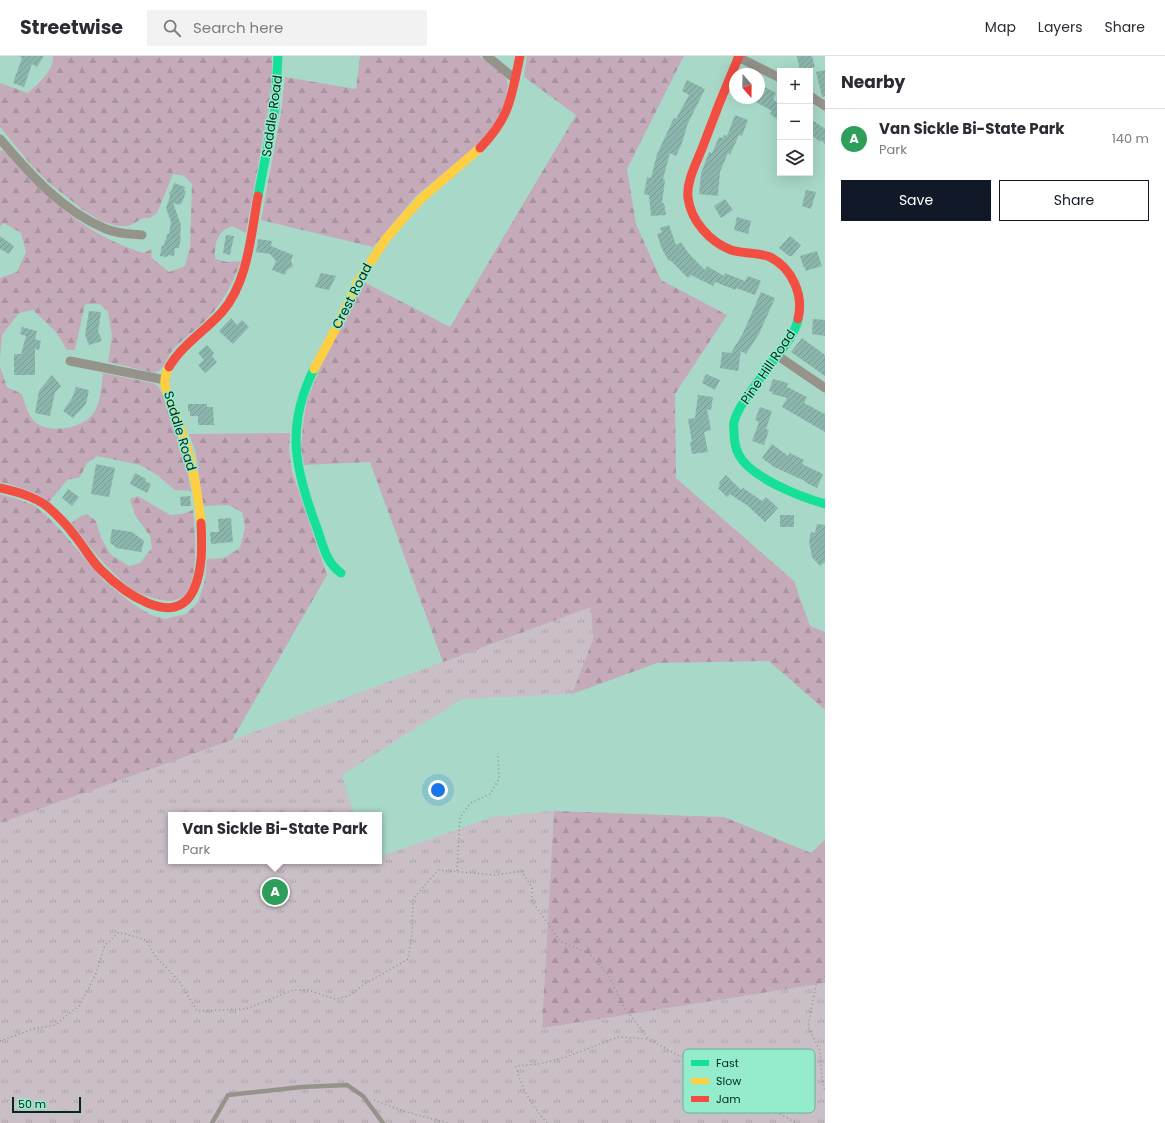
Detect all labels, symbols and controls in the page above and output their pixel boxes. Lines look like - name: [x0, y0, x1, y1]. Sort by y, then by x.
- search box: [147, 10, 427, 46]
- text: Streetwise: [20, 14, 123, 41]
- icon: search: [161, 17, 183, 39]
- text: Search here: [193, 17, 283, 38]
- text: Map: [985, 17, 1016, 37]
- text: Layers: [1038, 17, 1082, 37]
- text: Share: [1104, 17, 1145, 37]
- north arrow: [729, 68, 765, 104]
- map controls: [777, 68, 813, 176]
- button: +: [777, 68, 813, 104]
- text: Nearby: [841, 70, 905, 94]
- street label: Saddle Road: [257, 74, 287, 158]
- button: −: [777, 104, 813, 140]
- text: Van Sickle Bi-State Park: [879, 118, 1065, 139]
- text: A: [849, 129, 859, 148]
- text: 140 m: [1112, 129, 1149, 148]
- button: layers: [777, 140, 813, 176]
- text: Park: [879, 140, 907, 159]
- button: Save: [841, 180, 991, 221]
- button: Share: [999, 180, 1149, 221]
- street label: Crest Road: [327, 260, 377, 332]
- street label: Pine Hill Road: [736, 326, 800, 408]
- street label: Saddle Road: [159, 389, 201, 473]
- your location: [428, 780, 448, 800]
- popup: [168, 812, 382, 864]
- text: Van Sickle Bi-State Park: [182, 818, 368, 839]
- text: Park: [182, 840, 210, 859]
- pin: A: [262, 877, 288, 907]
- legend: [683, 1049, 815, 1113]
- text: Fast: [716, 1055, 739, 1071]
- text: Slow: [716, 1073, 741, 1089]
- text: Jam: [716, 1091, 741, 1107]
- scale bar: [12, 1095, 81, 1114]
- text: 50 m: [18, 1096, 46, 1112]

